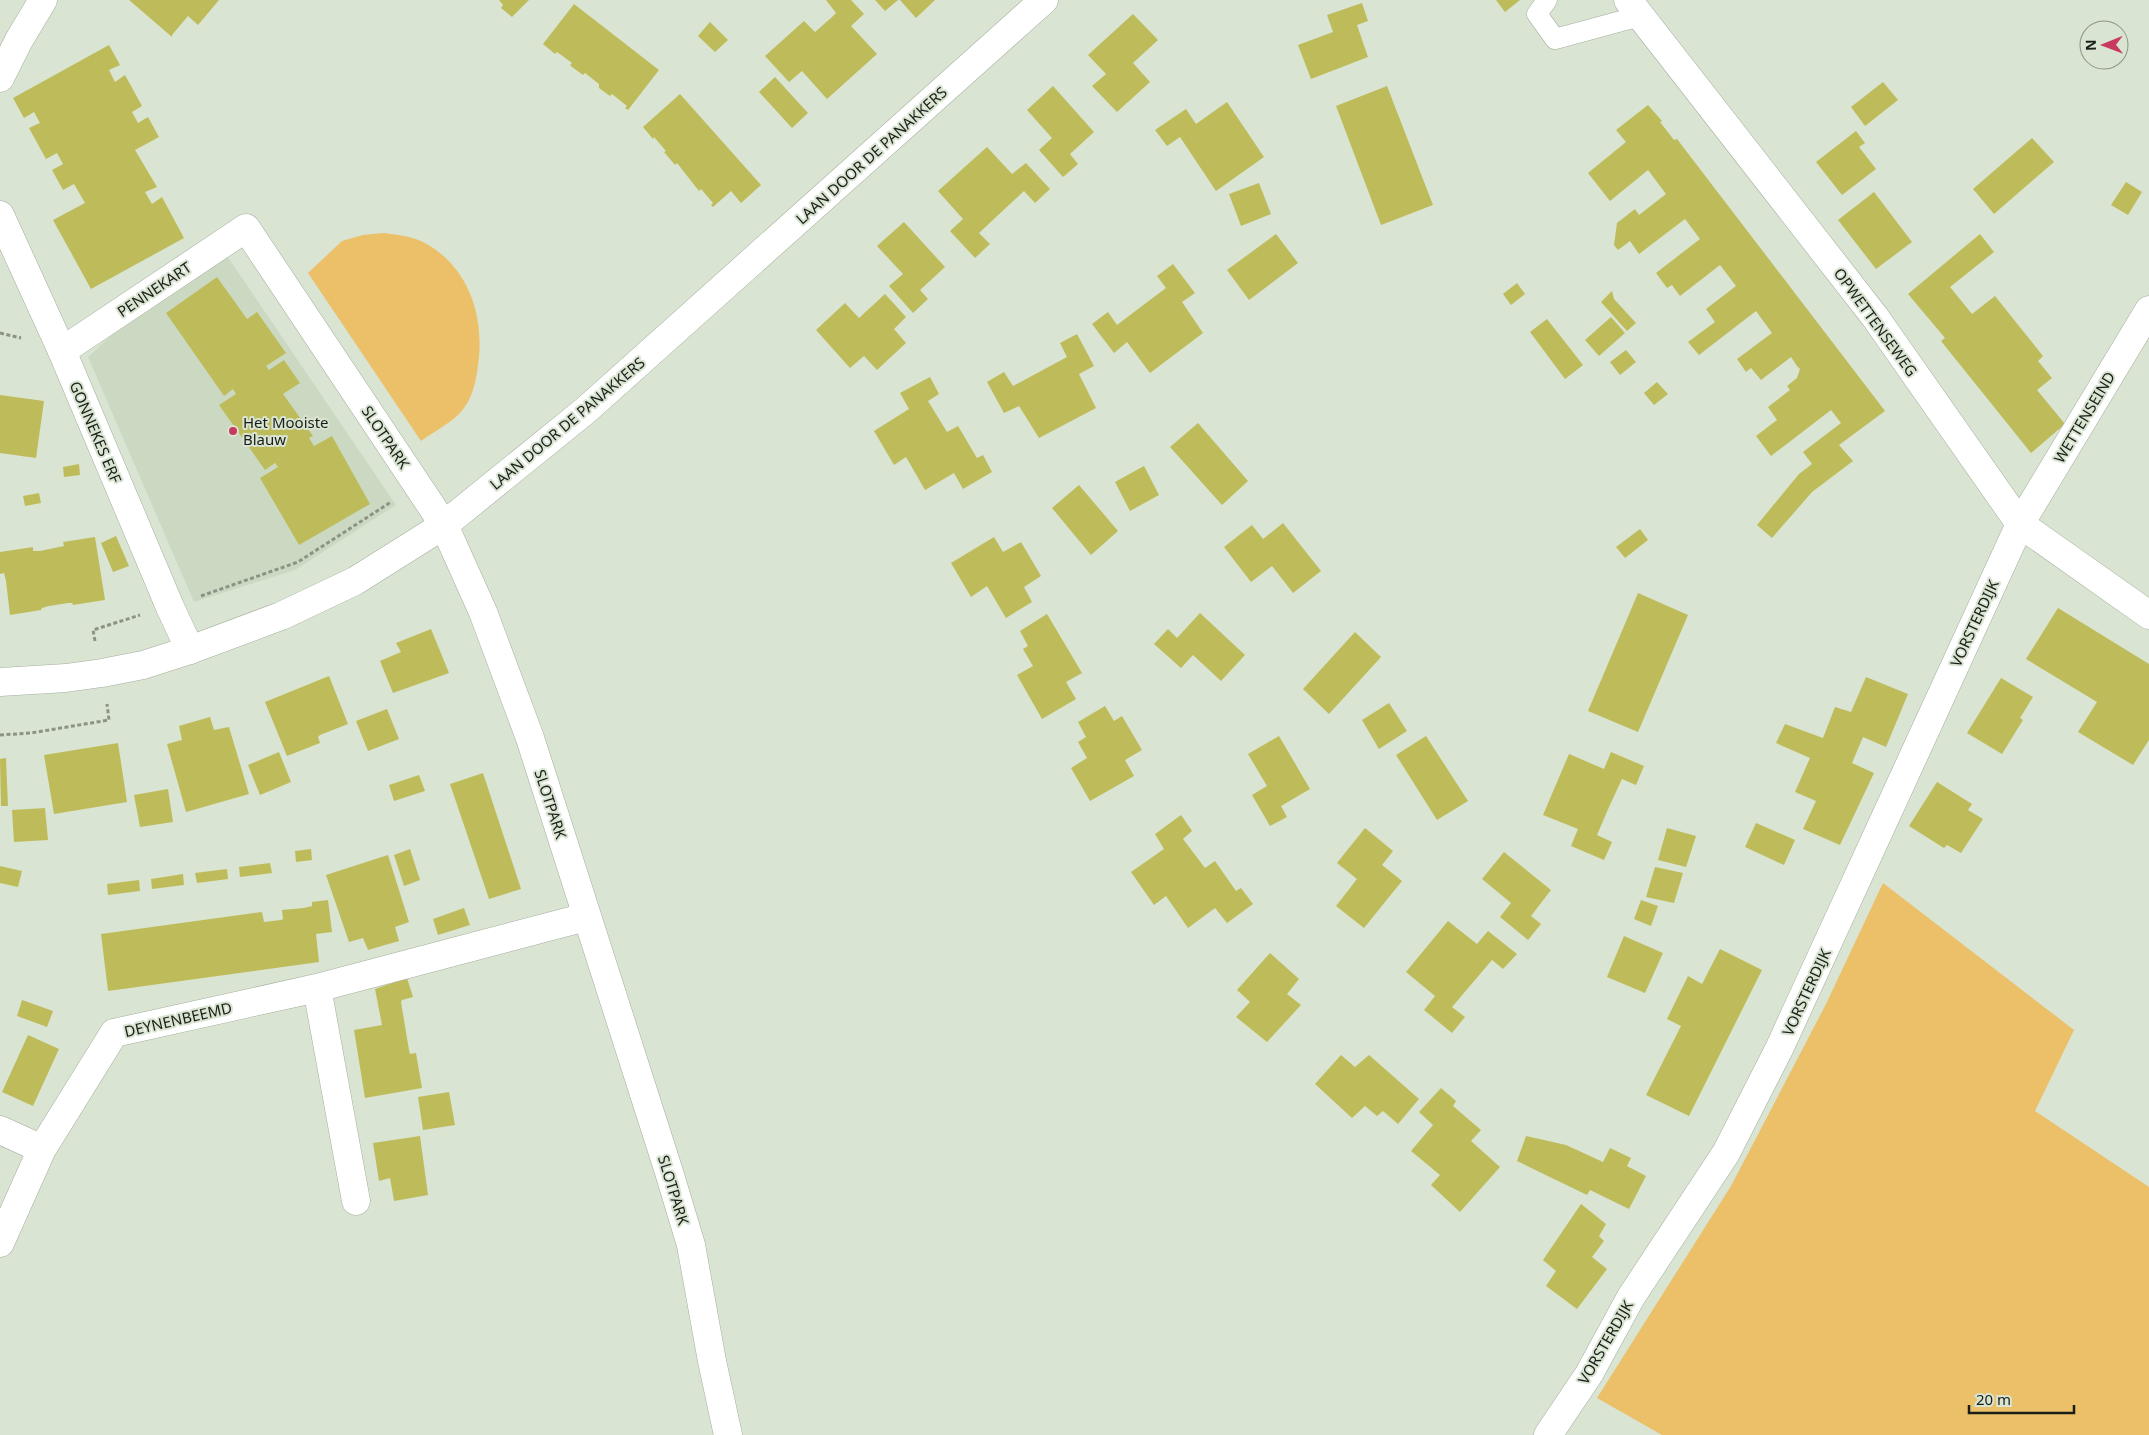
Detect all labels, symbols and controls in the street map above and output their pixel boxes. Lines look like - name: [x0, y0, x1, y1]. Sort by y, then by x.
- north arrow: [2079, 20, 2129, 70]
- text: N: [2081, 39, 2100, 51]
- street label: LAAN DOOR DE PANAKKERS: [791, 82, 951, 228]
- street label: PENNEKART: [113, 257, 195, 321]
- street label: OPWETTENSEWEG: [1830, 264, 1922, 380]
- street label: LAAN DOOR DE PANAKKERS: [485, 352, 649, 494]
- street label: WETTENSEIND: [2049, 368, 2119, 466]
- street label: GONNEKES ERF: [66, 378, 127, 486]
- street label: SLOTPARK: [358, 402, 415, 473]
- place label: Het Mooiste Blauw: [243, 412, 329, 449]
- marker: Het Mooiste Blauw: [227, 425, 239, 437]
- street label: VORSTERDIJK: [1945, 576, 2003, 670]
- street label: SLOTPARK: [530, 767, 572, 842]
- street label: VORSTERDIJK: [1777, 945, 1835, 1039]
- street label: DEYNENBEEMD: [122, 997, 234, 1041]
- street label: SLOTPARK: [654, 1153, 694, 1228]
- street label: VORSTERDIJK: [1573, 1296, 1637, 1388]
- scale bar: [1969, 1382, 2074, 1414]
- text: 20 m: [1976, 1389, 2011, 1409]

